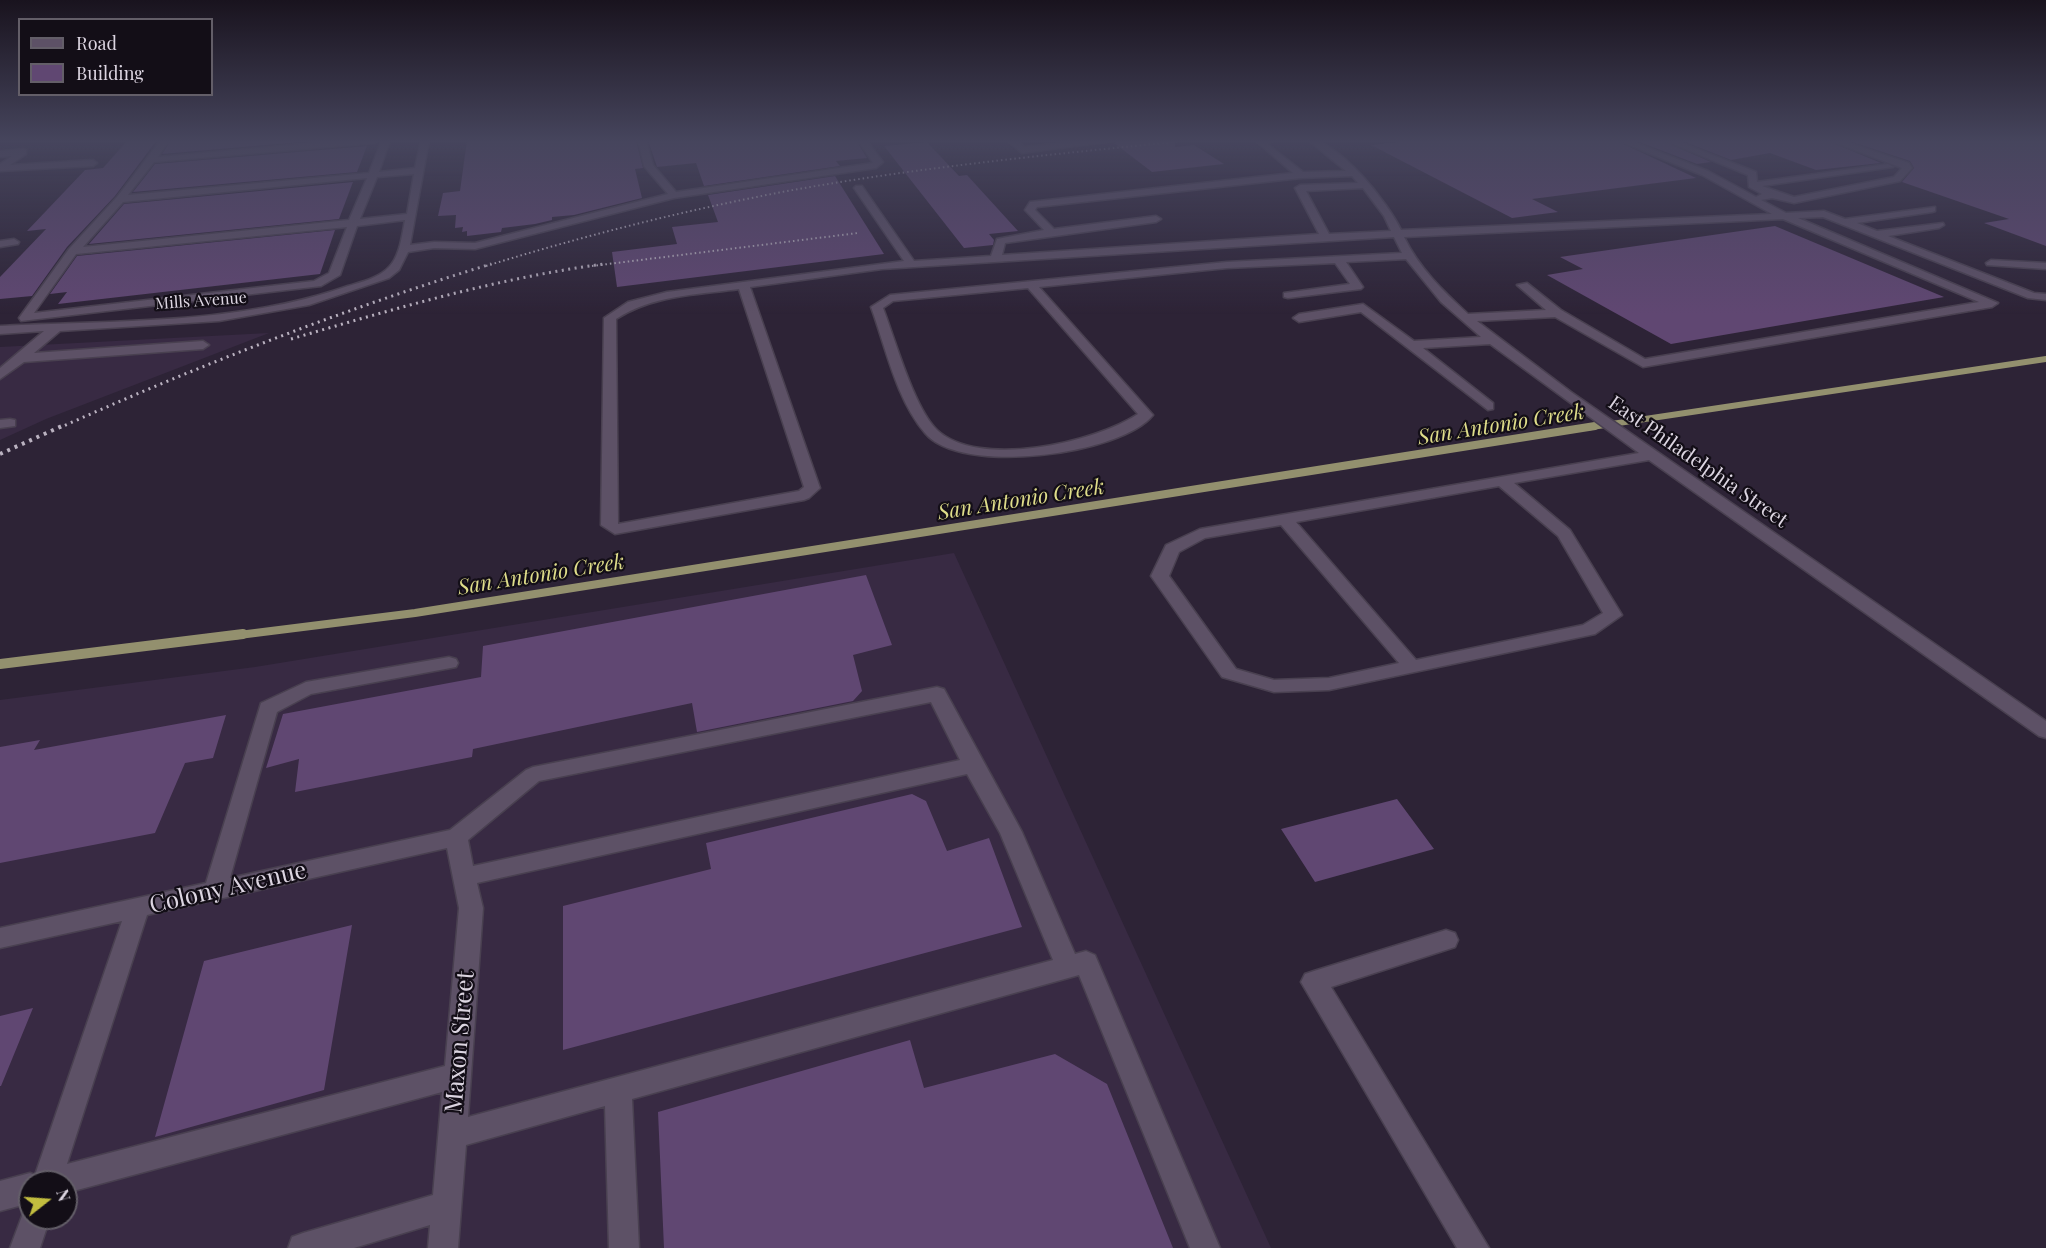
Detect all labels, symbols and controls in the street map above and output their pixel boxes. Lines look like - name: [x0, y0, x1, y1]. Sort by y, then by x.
- legend: [18, 18, 213, 96]
- text: Road: [76, 31, 117, 55]
- text: Building: [76, 61, 144, 85]
- street label: Mills Avenue: [155, 288, 247, 314]
- street label: East Philadelphia Street: [1604, 391, 1792, 533]
- water label: San Antonio Creek: [1416, 399, 1586, 451]
- water label: San Antonio Creek: [936, 474, 1106, 526]
- water label: San Antonio Creek: [456, 549, 626, 601]
- street label: Colony Avenue: [147, 856, 309, 920]
- street label: Maxon Street: [439, 970, 481, 1114]
- north arrow: [18, 1170, 78, 1230]
- text: N: [52, 1187, 76, 1204]

